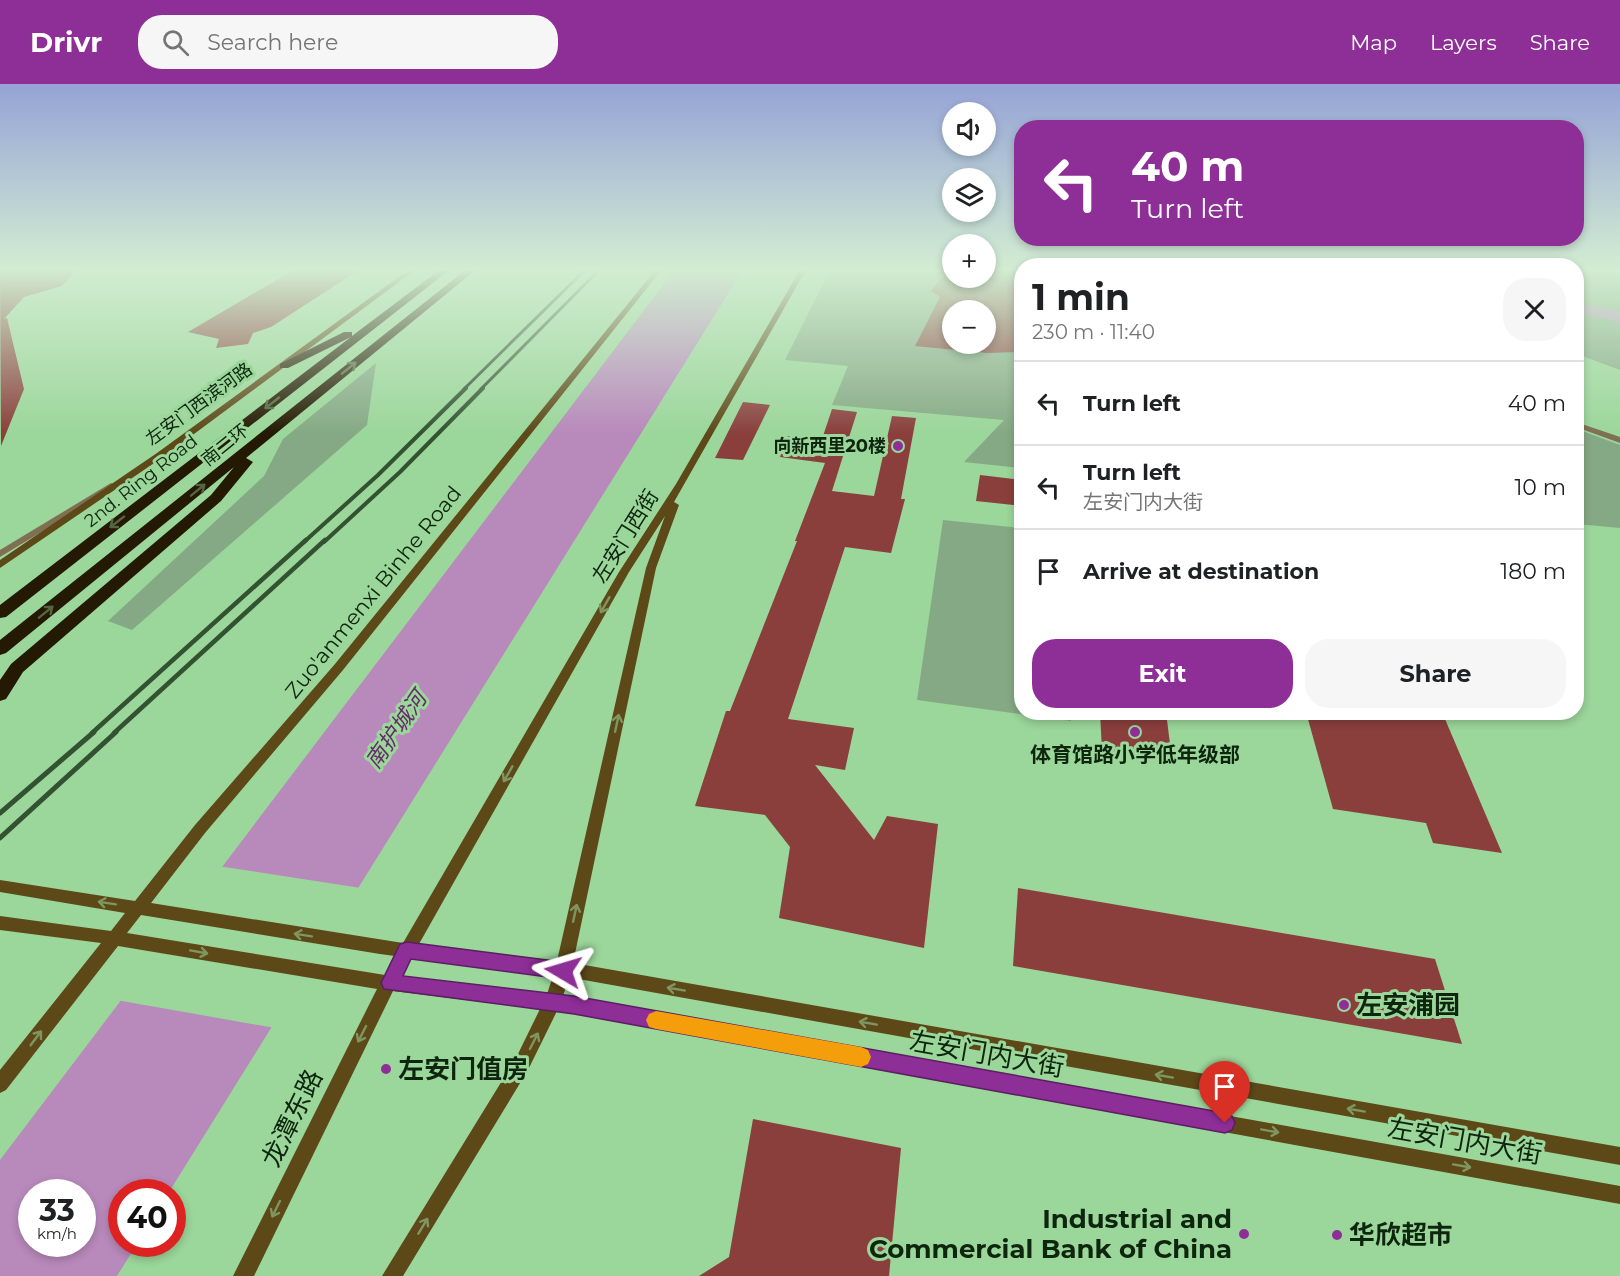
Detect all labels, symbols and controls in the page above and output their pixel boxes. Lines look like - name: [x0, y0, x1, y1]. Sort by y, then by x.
- search box: [138, 15, 558, 69]
- text: Drivr: [30, 25, 102, 59]
- icon: search: [159, 26, 192, 59]
- text: Search here: [207, 29, 338, 56]
- text: Map: [1350, 30, 1397, 55]
- text: Layers: [1430, 30, 1497, 55]
- text: Share: [1530, 30, 1590, 55]
- map controls: [942, 102, 996, 354]
- button: sound: [942, 102, 996, 156]
- text: 40 m: [1131, 140, 1244, 192]
- icon: left: [1032, 144, 1110, 222]
- button: layers: [942, 168, 996, 222]
- text: Turn left: [1131, 192, 1244, 225]
- button: +: [942, 234, 996, 288]
- text: 1 min: [1032, 275, 1130, 319]
- button: close: [1503, 278, 1566, 341]
- button: −: [942, 300, 996, 354]
- text: 230 m · 11:40: [1032, 320, 1155, 344]
- street label: 左安门西滨河路: [142, 358, 256, 450]
- one-way arrow: [341, 361, 357, 374]
- icon: left: [1032, 387, 1065, 420]
- text: Turn left: [1083, 390, 1181, 417]
- text: 40 m: [1508, 390, 1566, 417]
- one-way arrow: [264, 397, 280, 410]
- street label: 南二环: [197, 419, 253, 471]
- street label: 2nd. Ring Road: [80, 430, 202, 532]
- place label: 向新西里20楼: [773, 435, 886, 457]
- marker: 向新西里20楼: [891, 439, 905, 453]
- text: Turn left: [1083, 459, 1181, 486]
- icon: left: [1032, 471, 1065, 504]
- text: 10 m: [1514, 474, 1566, 501]
- street label: Zuo'anmenxi Binhe Road: [280, 481, 466, 703]
- one-way arrow: [189, 484, 205, 497]
- street label: 左安门西街: [587, 485, 663, 587]
- text: 左安门内大街: [1083, 490, 1203, 514]
- one-way arrow: [110, 516, 126, 529]
- icon: arrive: [1032, 555, 1065, 588]
- text: Arrive at destination: [1083, 558, 1319, 585]
- text: 180 m: [1500, 558, 1566, 585]
- one-way arrow: [599, 596, 611, 613]
- one-way arrow: [37, 606, 53, 619]
- button: Exit: [1032, 639, 1293, 708]
- button: Share: [1305, 639, 1566, 708]
- water label: 南护城河: [360, 683, 435, 774]
- one-way arrow: [611, 714, 623, 733]
- marker: 体育馆路小学低年级部: [1128, 725, 1142, 739]
- place label: 体育馆路小学低年级部: [1030, 742, 1240, 767]
- one-way arrow: [502, 765, 514, 782]
- one-way arrow: [97, 898, 117, 909]
- one-way arrow: [570, 904, 581, 924]
- one-way arrow: [293, 930, 313, 941]
- position arrow: [531, 939, 595, 1003]
- one-way arrow: [189, 947, 209, 958]
- one-way arrow: [667, 983, 687, 994]
- place label: 左安浦园: [1356, 989, 1460, 1021]
- marker: 左安浦园: [1337, 998, 1351, 1012]
- one-way arrow: [859, 1017, 879, 1028]
- one-way arrow: [356, 1025, 367, 1043]
- street label: 左安门内大街: [907, 1025, 1067, 1083]
- one-way arrow: [29, 1030, 42, 1046]
- one-way arrow: [528, 1032, 540, 1050]
- place label: 左安门值房: [398, 1053, 528, 1085]
- pin: [1199, 1061, 1250, 1123]
- marker: 左安门值房: [379, 1062, 393, 1076]
- street label: 龙潭东路: [255, 1064, 329, 1172]
- one-way arrow: [1154, 1070, 1174, 1081]
- icon: arrive: [1208, 1070, 1241, 1103]
- one-way arrow: [1346, 1104, 1366, 1115]
- street label: 左安门内大街: [1385, 1112, 1545, 1170]
- one-way arrow: [1259, 1126, 1279, 1137]
- one-way arrow: [1451, 1161, 1471, 1172]
- speed limit sign: 40: [108, 1179, 186, 1257]
- text: 33: [39, 1192, 75, 1229]
- one-way arrow: [269, 1200, 281, 1218]
- place label: Industrial and Commercial Bank of China: [869, 1203, 1232, 1265]
- one-way arrow: [417, 1218, 429, 1235]
- place label: 华欣超市: [1349, 1219, 1453, 1251]
- text: km/h: [37, 1224, 77, 1243]
- marker: Industrial and Commercial Bank of China: [1237, 1227, 1251, 1241]
- marker: 华欣超市: [1330, 1228, 1344, 1242]

